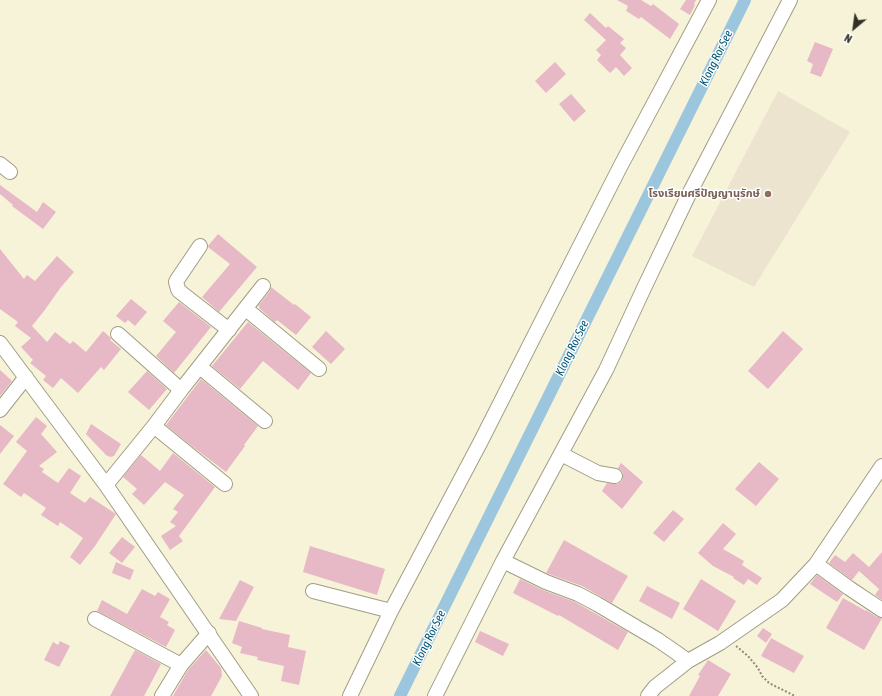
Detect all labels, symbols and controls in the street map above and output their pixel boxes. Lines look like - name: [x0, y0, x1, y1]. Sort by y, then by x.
- north arrow: [834, 8, 874, 48]
- water label: Klong Ror See: [696, 28, 736, 88]
- text: N: [842, 32, 854, 45]
- place label: โรงเรียนศรีปัญญานุรักษ์: [648, 187, 760, 201]
- marker: โรงเรียนศรีปัญญานุรักษ์: [763, 189, 773, 199]
- water label: Klong Ror See: [552, 318, 592, 378]
- water label: Klong Ror See: [409, 608, 449, 668]

